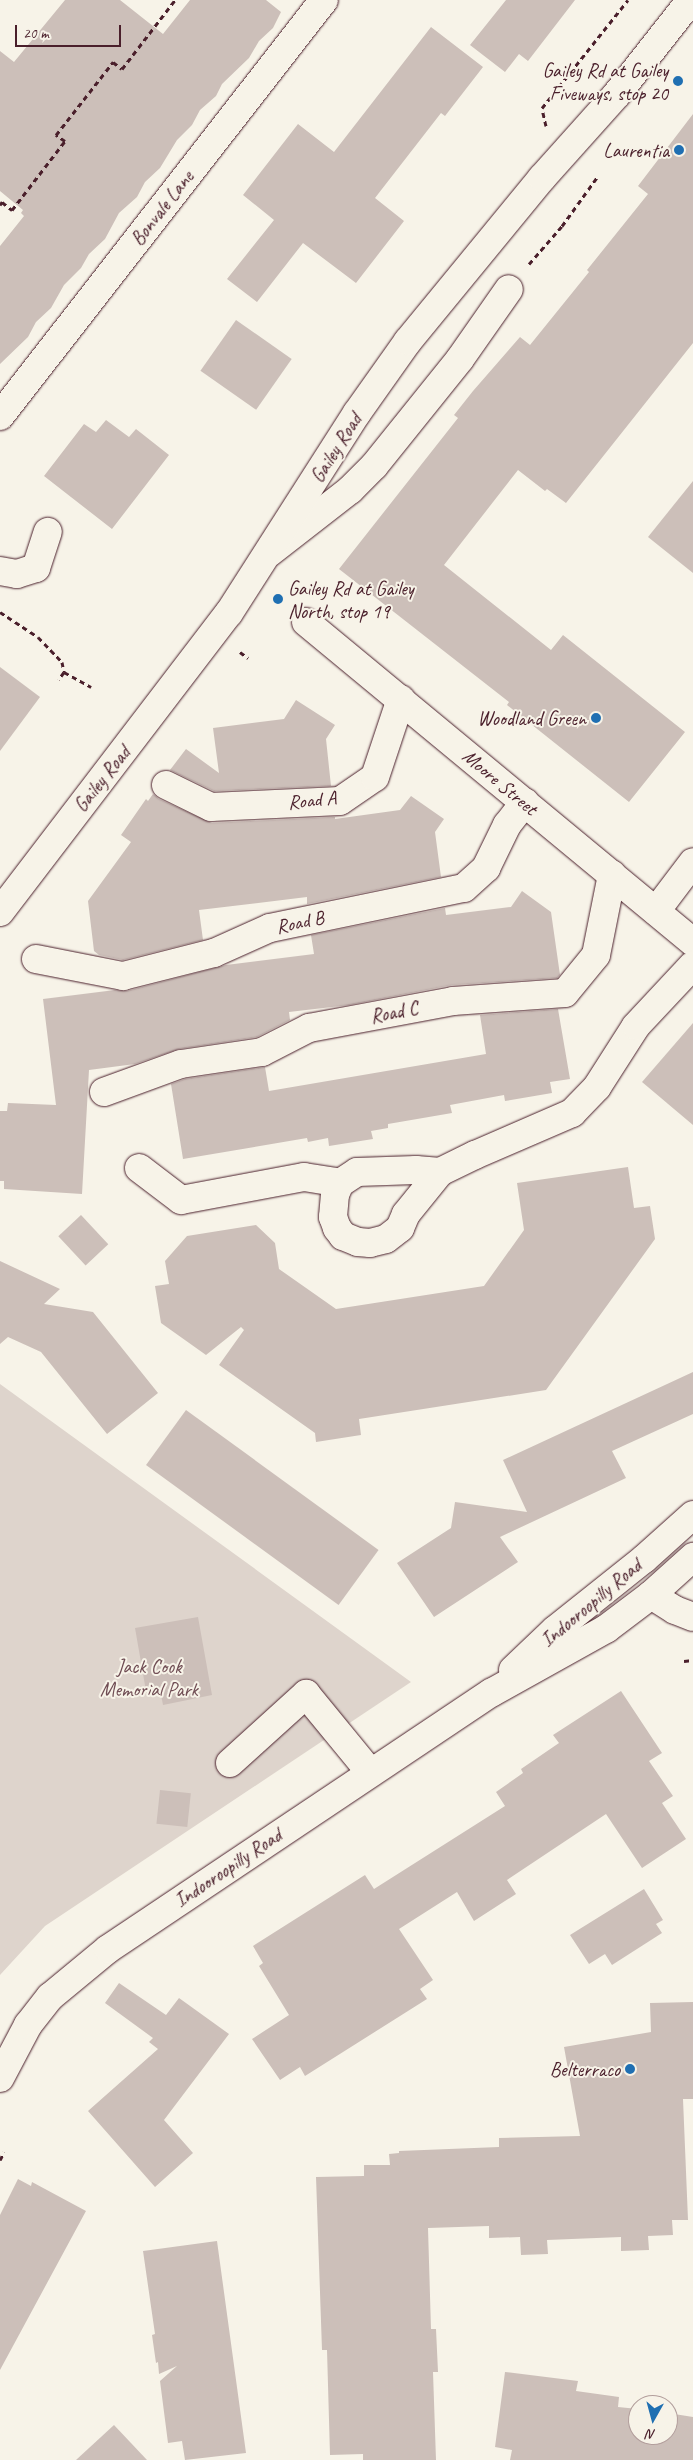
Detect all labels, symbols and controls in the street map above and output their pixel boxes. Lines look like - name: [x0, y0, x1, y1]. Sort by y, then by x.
- scale bar: [18, 15, 124, 47]
- text: 20 m: [23, 24, 49, 43]
- place label: Gailey Rd at Gailey Fiveways, stop 20: [542, 58, 668, 105]
- marker: Gailey Rd at Gailey Fiveways, stop 20: [672, 75, 684, 87]
- place label: Laurentia: [603, 138, 669, 162]
- marker: Laurentia: [673, 144, 685, 156]
- street label: Bonvale Lane: [125, 166, 199, 250]
- street label: Gailey Road: [305, 409, 367, 487]
- place label: Gailey Rd at Gailey North, stop 19: [288, 576, 414, 623]
- marker: Gailey Rd at Gailey North, stop 19: [272, 593, 284, 605]
- place label: Woodland Green: [477, 706, 586, 730]
- marker: Woodland Green: [590, 712, 602, 724]
- street label: Gailey Road: [69, 741, 135, 817]
- street label: Moore Street: [458, 744, 542, 820]
- street label: Road A: [287, 786, 337, 814]
- street label: Road B: [274, 905, 326, 939]
- street label: Road C: [368, 996, 420, 1028]
- street label: Indooroopilly Road: [536, 1554, 646, 1652]
- park label: Jack Cook Memorial Park: [100, 1654, 198, 1701]
- street label: Indooroopilly Road: [170, 1824, 286, 1912]
- place label: Belterraco: [550, 2057, 620, 2081]
- marker: Belterraco: [624, 2063, 636, 2075]
- north arrow: [628, 2395, 678, 2445]
- text: N: [646, 2425, 657, 2443]

